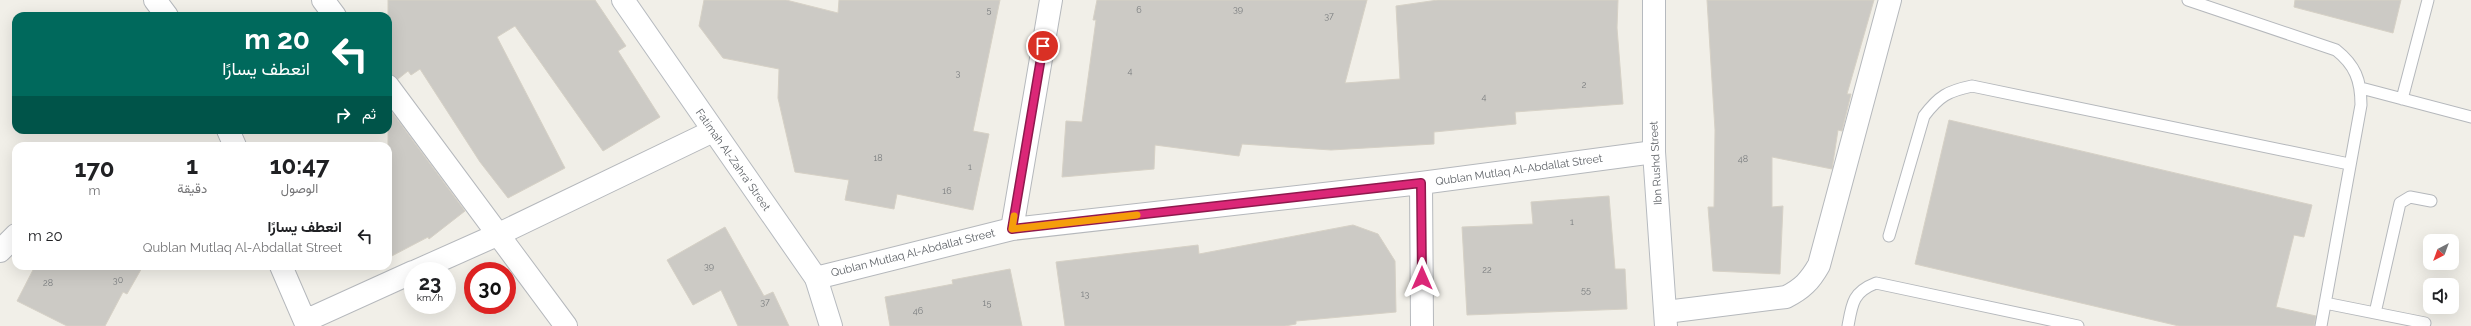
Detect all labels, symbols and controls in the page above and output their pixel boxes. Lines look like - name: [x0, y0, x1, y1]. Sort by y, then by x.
- house number: 39: [1233, 4, 1243, 14]
- house number: 5: [987, 5, 992, 15]
- house number: 6: [1136, 5, 1142, 15]
- house number: 37: [1324, 11, 1334, 21]
- text: 20 m: [244, 23, 310, 56]
- icon: left: [324, 28, 376, 80]
- pin: [1026, 29, 1060, 63]
- icon: arrive: [1032, 35, 1054, 57]
- text: انعطف يسارًا: [222, 58, 310, 79]
- house number: 4: [1128, 66, 1133, 76]
- house number: 3: [956, 68, 961, 78]
- house number: 2: [1582, 80, 1587, 90]
- house number: 4: [1482, 92, 1487, 102]
- icon: right: [332, 104, 354, 126]
- text: ثم: [362, 105, 376, 123]
- street label: Fatimah Al-Zahra’ Street: [693, 107, 773, 214]
- street label: Ibn Rushd Street: [1647, 120, 1665, 205]
- text: 1: [186, 151, 198, 180]
- text: 10:47: [270, 151, 329, 180]
- street label: Qublan Mutlaq Al-Abdallat Street: [1435, 152, 1604, 188]
- house number: 18: [873, 153, 883, 163]
- text: 170: [75, 154, 115, 183]
- house number: 48: [1738, 154, 1748, 164]
- house number: 1: [968, 162, 972, 172]
- text: دقيقة: [177, 181, 207, 196]
- text: الوصول: [281, 181, 318, 196]
- text: m: [89, 183, 101, 198]
- house number: 16: [942, 186, 952, 196]
- house number: 1: [1570, 217, 1574, 227]
- text: انعطف يسارًا: [267, 218, 342, 236]
- icon: left: [354, 225, 376, 247]
- street label: Qublan Mutlaq Al-Abdallat Street: [830, 226, 997, 280]
- text: 20 m: [28, 227, 63, 245]
- north arrow: [2423, 234, 2459, 270]
- map controls: [2423, 234, 2459, 314]
- text: Qublan Mutlaq Al-Abdallat Street: [143, 240, 342, 255]
- position arrow: [1401, 257, 1443, 299]
- house number: 39: [704, 261, 714, 271]
- speed limit sign: 30: [464, 262, 516, 314]
- house number: 22: [1482, 265, 1492, 275]
- text: 23: [419, 271, 441, 295]
- house number: 30: [113, 275, 124, 285]
- house number: 28: [43, 278, 53, 288]
- button: sound: [2423, 278, 2459, 314]
- house number: 55: [1581, 285, 1591, 295]
- house number: 13: [1081, 289, 1090, 299]
- text: km/h: [417, 292, 443, 303]
- house number: 37: [760, 297, 770, 307]
- house number: 15: [983, 298, 991, 308]
- house number: 46: [913, 306, 924, 316]

